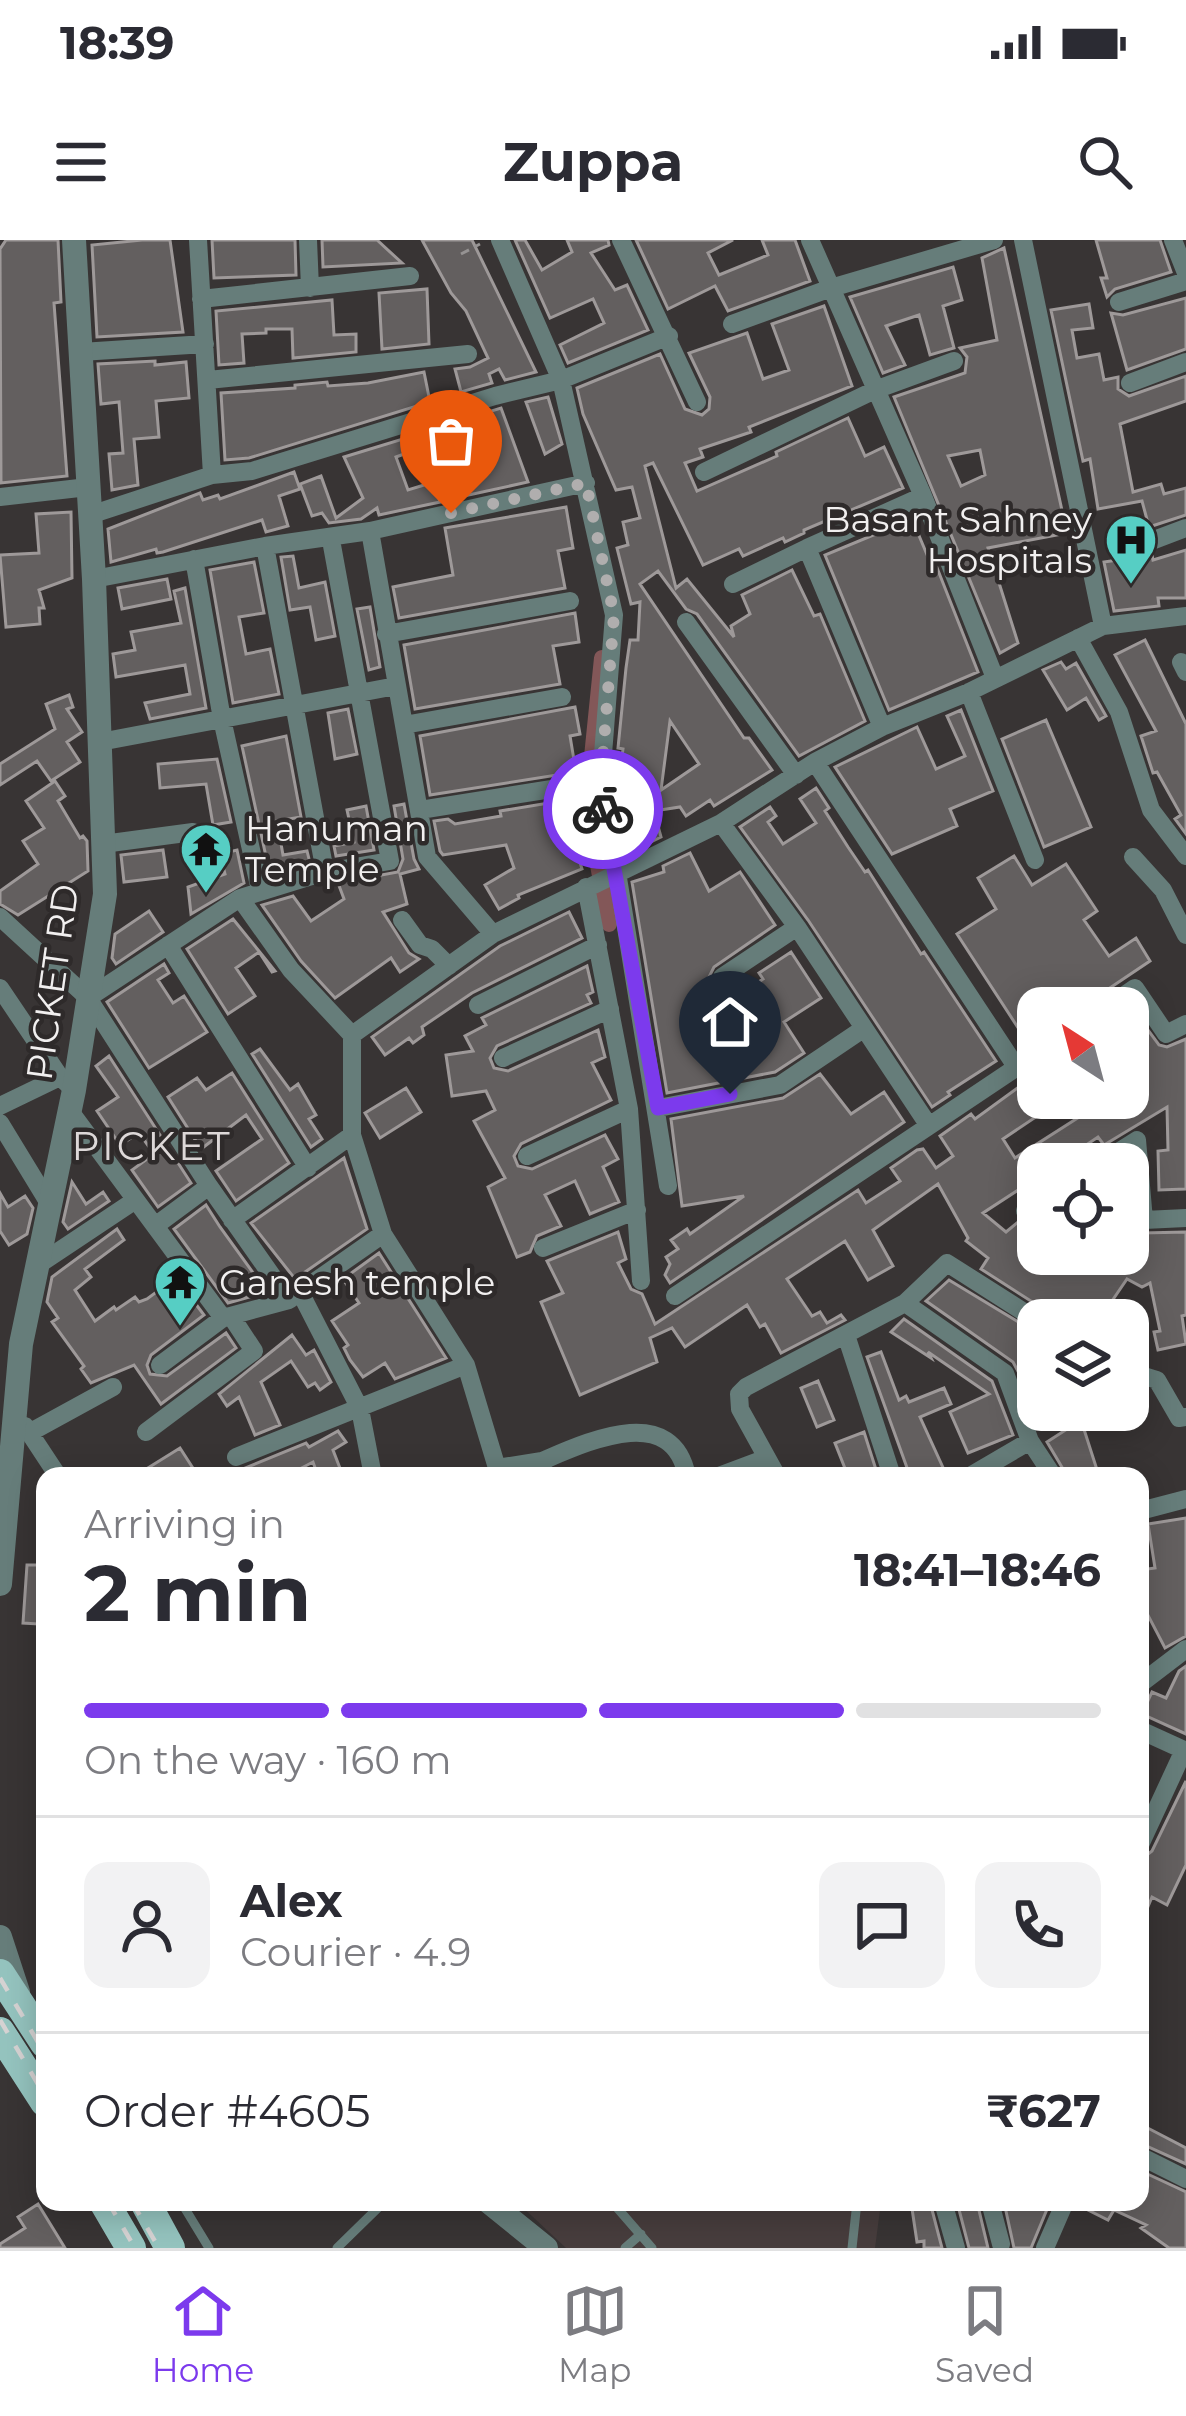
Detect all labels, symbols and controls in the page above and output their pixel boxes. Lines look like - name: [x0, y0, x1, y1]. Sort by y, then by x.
- text: 18:39: [60, 15, 174, 70]
- icon: menu: [48, 129, 114, 195]
- text: Zuppa: [503, 129, 683, 195]
- icon: search: [1072, 129, 1138, 195]
- pin: [400, 390, 502, 513]
- icon: bag: [418, 408, 484, 474]
- place label: Basant Sahney Hospitals: [823, 497, 1092, 582]
- hospital icon: Basant Sahney Hospitals: [1103, 512, 1159, 586]
- courier: [543, 749, 663, 869]
- icon: bike: [570, 776, 636, 842]
- place label: Hanuman Temple: [245, 806, 428, 891]
- temple icon: Hanuman Temple: [178, 821, 234, 895]
- street label: PICKET RD: [16, 881, 88, 1083]
- pin: [679, 971, 781, 1094]
- north arrow: [1017, 987, 1149, 1119]
- map controls: [1017, 987, 1149, 1431]
- icon: home: [697, 989, 763, 1055]
- district label: PICKET: [71, 1122, 233, 1170]
- button: locate: [1017, 1143, 1149, 1275]
- temple icon: Ganesh temple: [152, 1254, 208, 1328]
- place label: Ganesh temple: [219, 1260, 495, 1304]
- button: layers: [1017, 1299, 1149, 1431]
- text: Arriving in: [84, 1500, 285, 1548]
- text: 18:41–18:46: [854, 1542, 1101, 1597]
- text: 2 min: [84, 1545, 311, 1641]
- text: On the way · 160 m: [84, 1736, 452, 1784]
- button: person: [84, 1862, 210, 1988]
- button: chat: [819, 1862, 945, 1988]
- button: phone: [975, 1862, 1101, 1988]
- text: Alex: [240, 1873, 343, 1928]
- text: Courier · 4.9: [240, 1928, 471, 1976]
- text: Order #4605: [84, 2083, 370, 2138]
- text: ₹627: [986, 2083, 1101, 2138]
- tab: Home: [152, 2278, 254, 2390]
- tab: Map: [558, 2278, 631, 2390]
- tab: Saved: [935, 2278, 1034, 2390]

